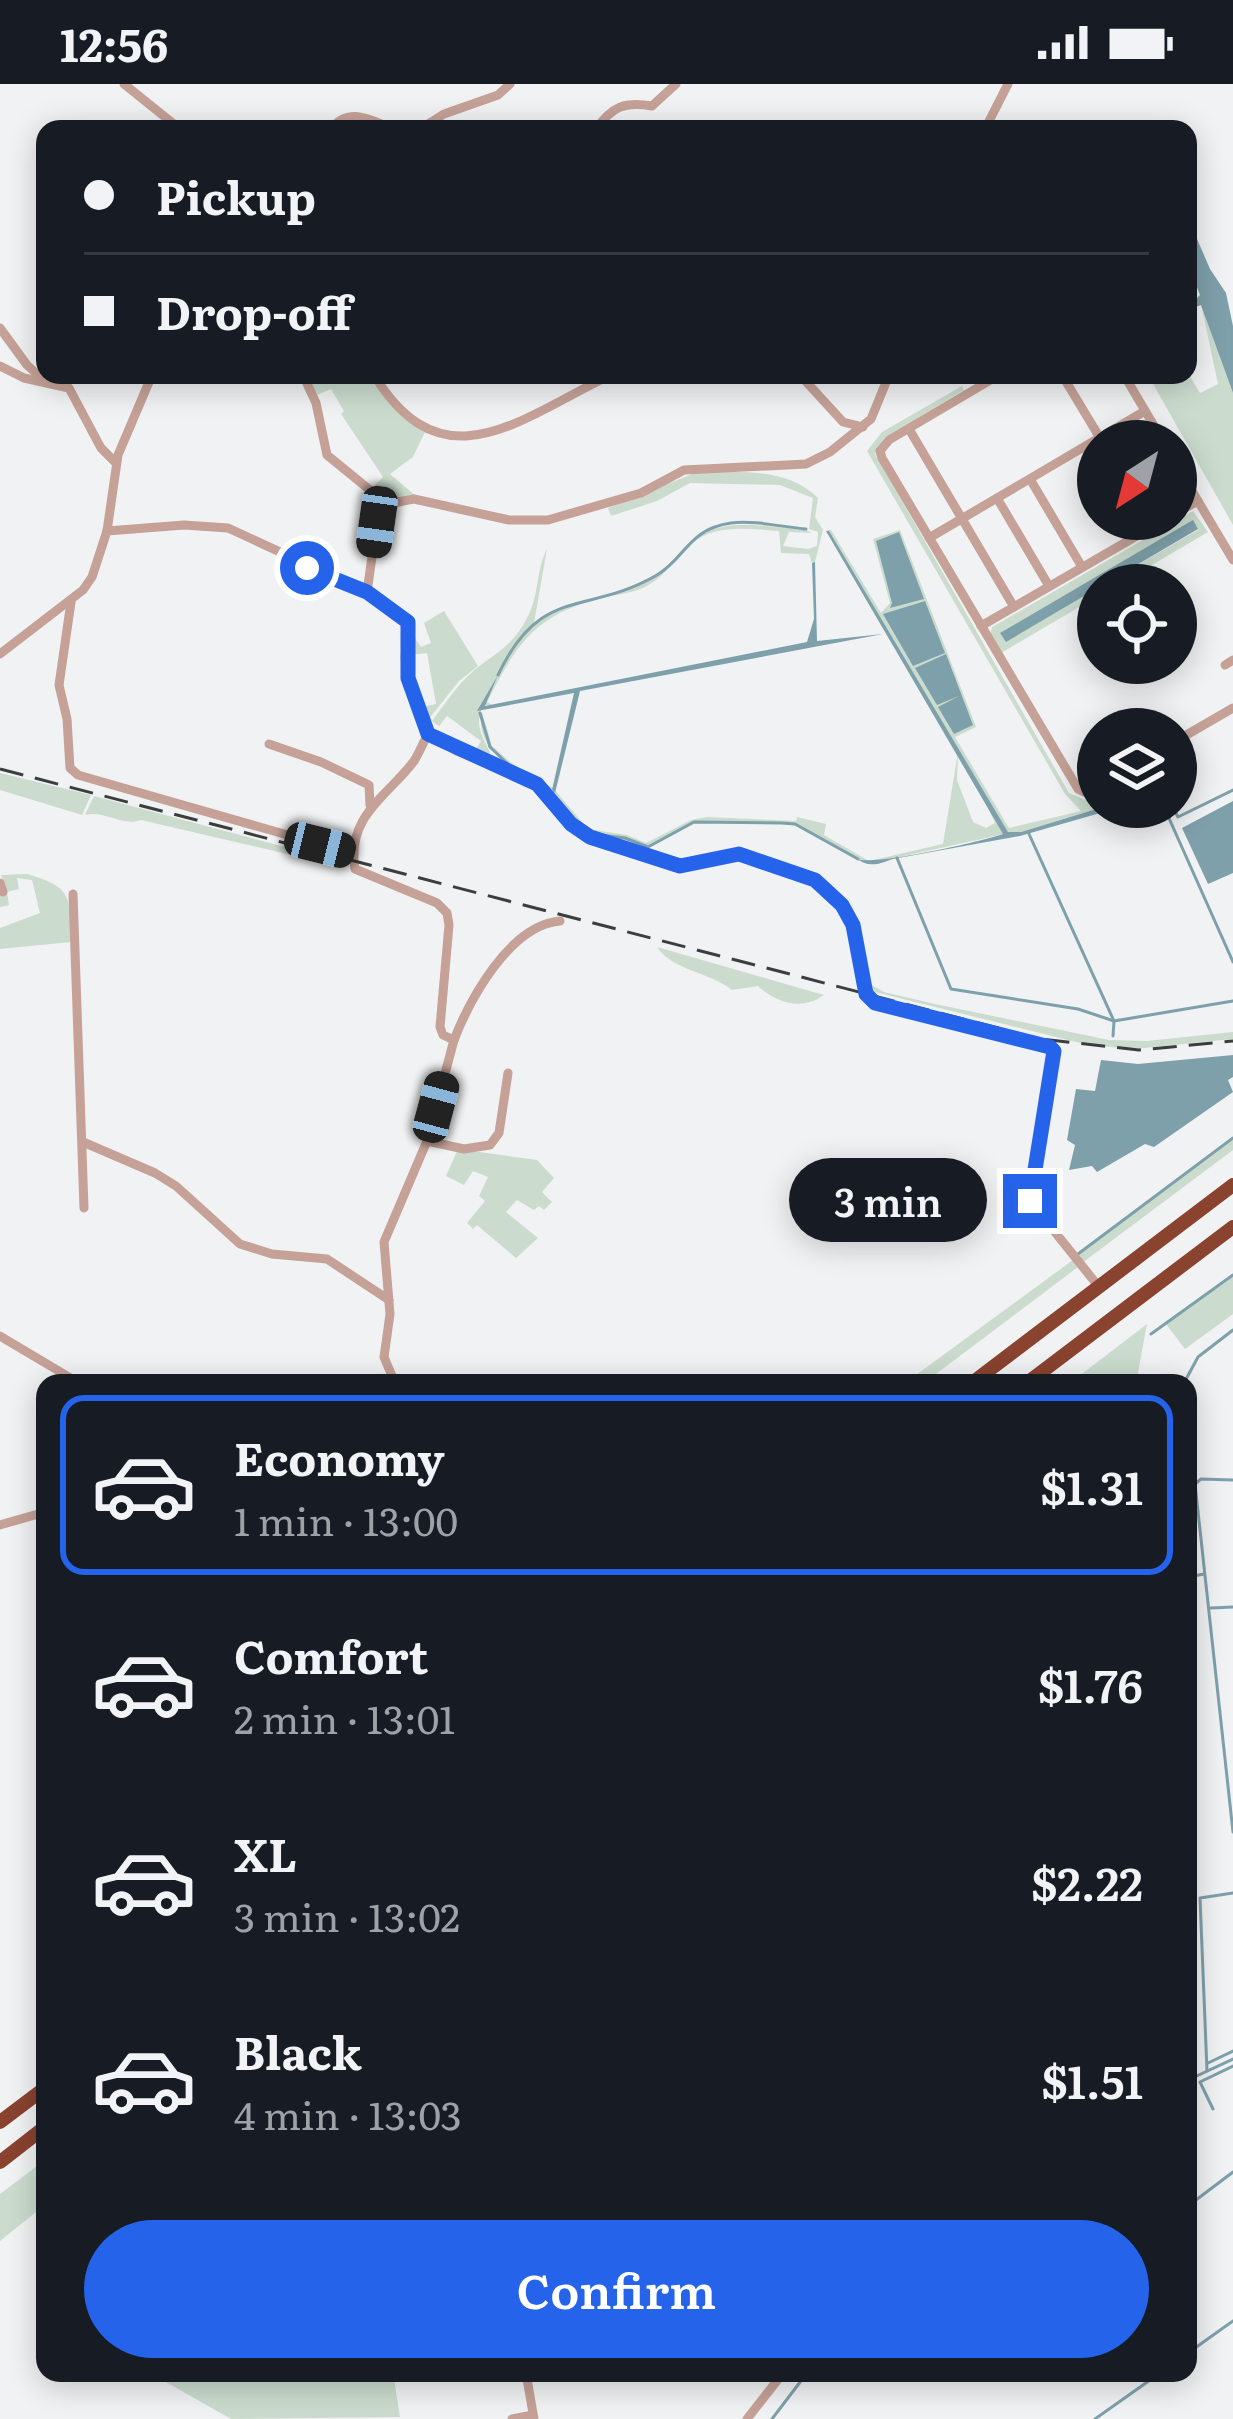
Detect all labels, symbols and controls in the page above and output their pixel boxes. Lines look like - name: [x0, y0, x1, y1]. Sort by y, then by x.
- text: 12:56: [60, 9, 168, 76]
- text: Pickup: [156, 162, 316, 229]
- text: Drop-off: [156, 277, 352, 344]
- north arrow: [1077, 420, 1197, 540]
- map controls: [1077, 420, 1197, 828]
- car: [354, 484, 400, 560]
- route start: [280, 541, 334, 595]
- button: locate: [1077, 564, 1197, 684]
- button: layers: [1077, 708, 1197, 828]
- car: [281, 819, 359, 871]
- car: [409, 1068, 463, 1146]
- callout: 3 min: [790, 1159, 988, 1243]
- text: 3 min: [834, 1171, 942, 1229]
- route end: [1003, 1174, 1057, 1228]
- text: Economy: [234, 1423, 445, 1490]
- icon: car: [90, 1431, 198, 1539]
- text: $1.31: [1040, 1452, 1143, 1519]
- text: 1 min · 13:00: [234, 1490, 458, 1548]
- text: Comfort: [234, 1621, 428, 1688]
- icon: car: [90, 1629, 198, 1737]
- text: $1.76: [1038, 1650, 1143, 1717]
- text: 2 min · 13:01: [234, 1688, 455, 1746]
- text: XL: [234, 1819, 297, 1886]
- icon: car: [90, 1827, 198, 1935]
- text: $2.22: [1031, 1848, 1143, 1915]
- text: 3 min · 13:02: [234, 1886, 460, 1944]
- text: Black: [234, 2017, 362, 2084]
- icon: car: [90, 2025, 198, 2133]
- text: $1.51: [1041, 2046, 1143, 2113]
- text: 4 min · 13:03: [234, 2084, 462, 2142]
- button: Confirm: [84, 2220, 1149, 2358]

